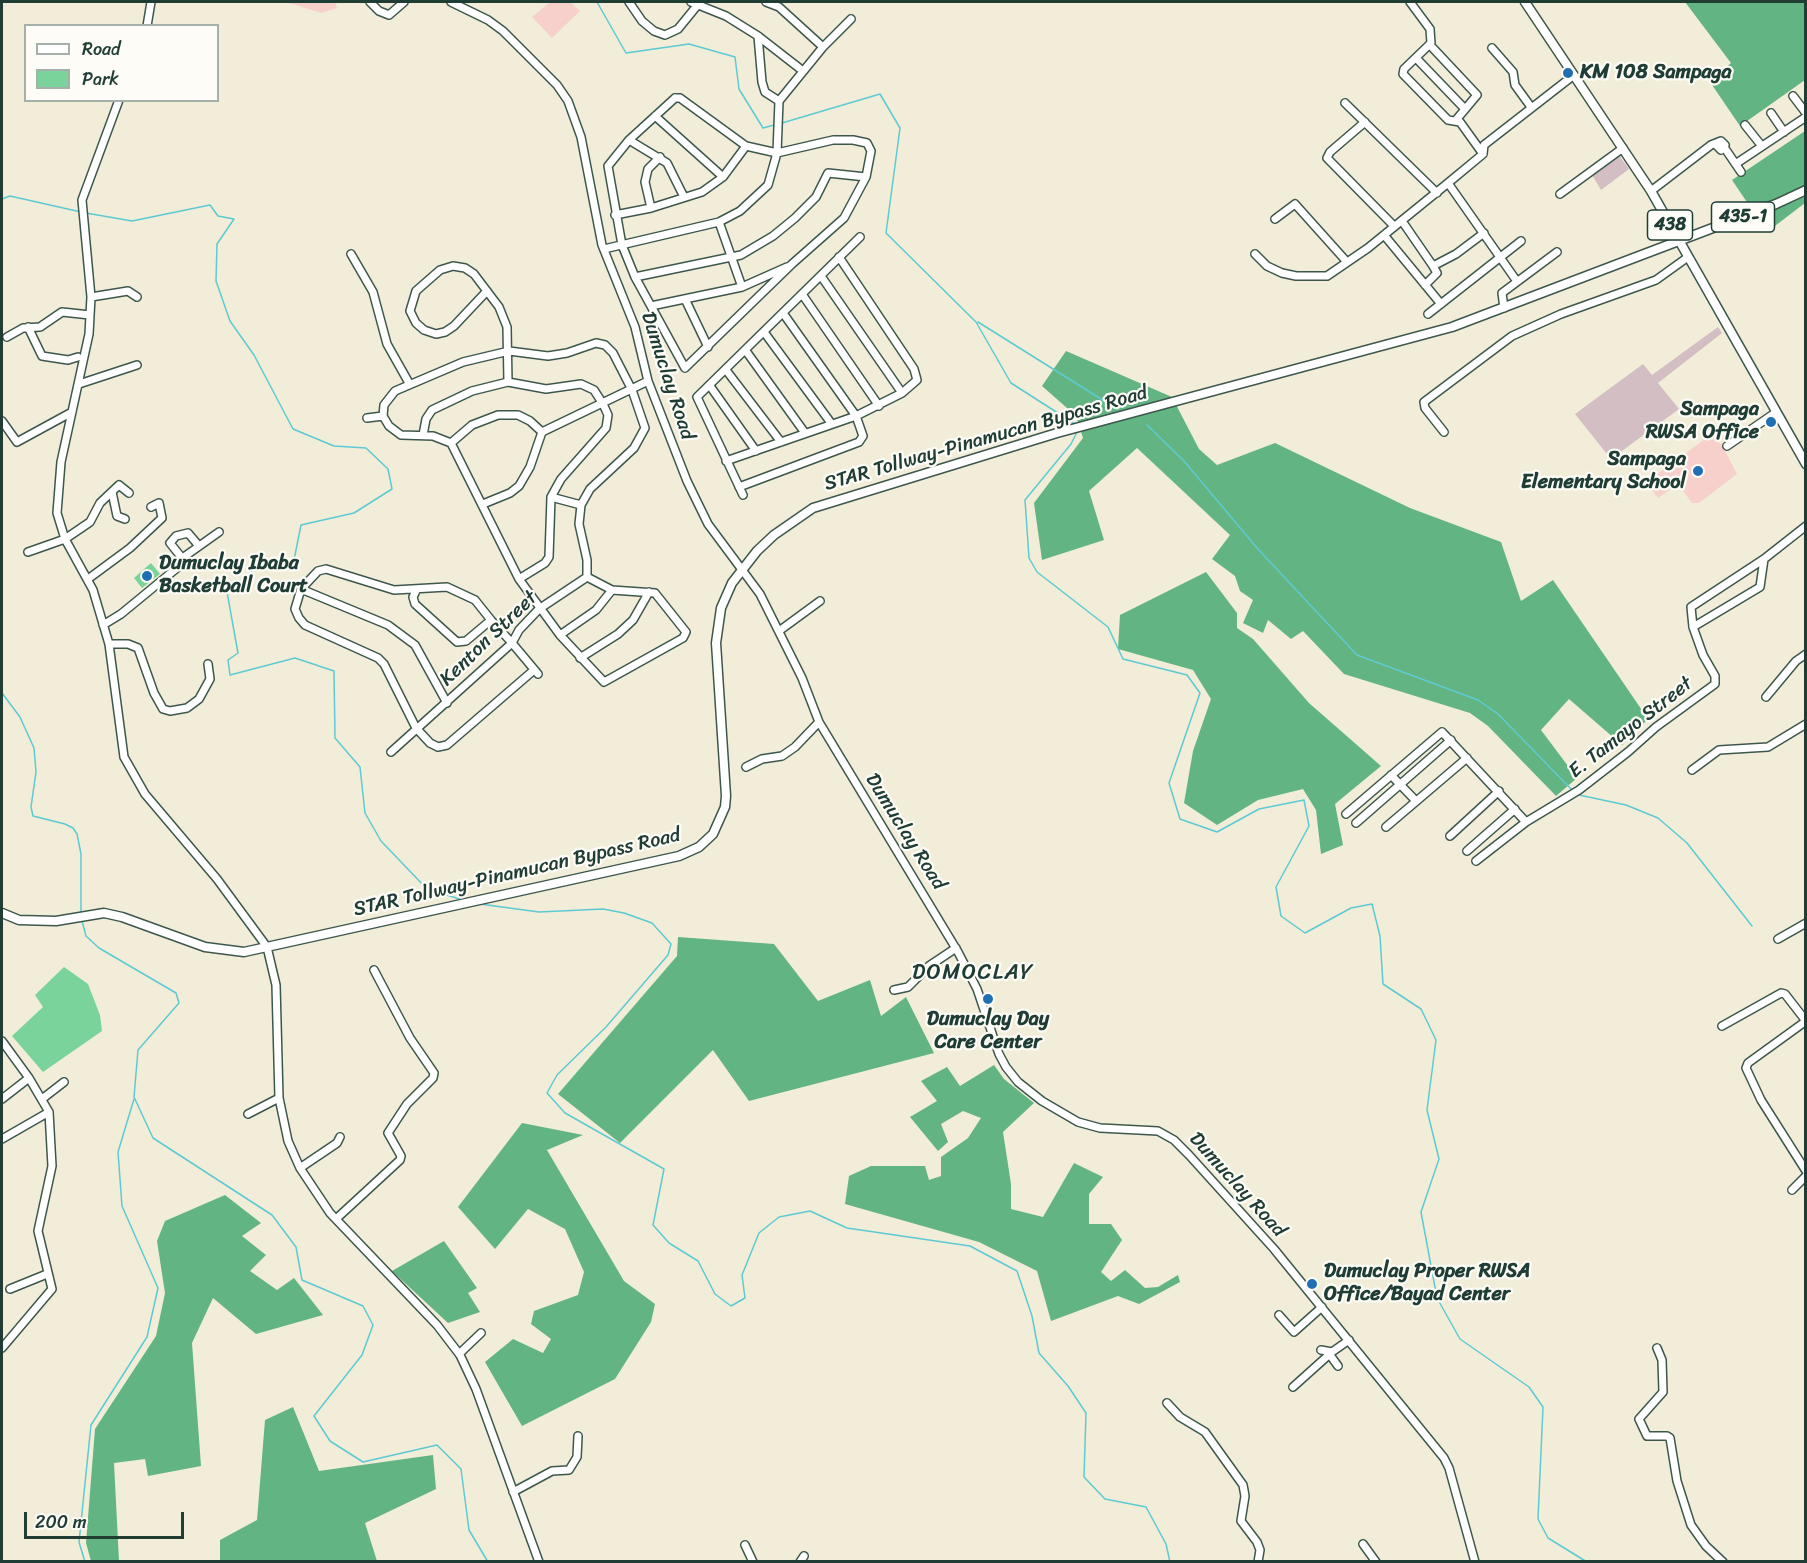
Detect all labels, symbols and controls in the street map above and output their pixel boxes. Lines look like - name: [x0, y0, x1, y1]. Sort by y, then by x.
- legend: [24, 24, 219, 102]
- text: Road: [82, 33, 121, 65]
- place label: KM 108 Sampaga: [1580, 61, 1732, 85]
- text: Park: [82, 63, 119, 95]
- marker: KM 108 Sampaga: [1561, 66, 1575, 80]
- road number: 435-1: [1712, 202, 1774, 232]
- road number: 438: [1648, 210, 1692, 240]
- street label: Dumuclay Road: [635, 309, 699, 443]
- street label: STAR Tollway-Pinamucan Bypass Road: [822, 381, 1150, 497]
- place label: Sampaga RWSA Office: [1646, 398, 1759, 445]
- marker: Sampaga RWSA Office: [1764, 415, 1778, 429]
- place label: Sampaga Elementary School: [1521, 448, 1686, 495]
- marker: Sampaga Elementary School: [1691, 464, 1705, 478]
- place label: Dumuclay Ibaba Basketball Court: [159, 552, 308, 599]
- marker: Dumuclay Ibaba Basketball Court: [140, 569, 154, 583]
- street label: Kenton Street: [435, 587, 543, 691]
- street label: E. Tamayo Street: [1564, 672, 1698, 784]
- street label: Dumuclay Road: [860, 769, 950, 895]
- street label: STAR Tollway-Pinamucan Bypass Road: [351, 824, 683, 922]
- district label: DOMOCLAY: [912, 960, 1034, 986]
- marker: Dumuclay Day Care Center: [981, 992, 995, 1006]
- place label: Dumuclay Day Care Center: [927, 1008, 1049, 1055]
- street label: Dumuclay Road: [1184, 1128, 1290, 1242]
- place label: Dumuclay Proper RWSA Office/Bayad Center: [1324, 1260, 1530, 1307]
- marker: Dumuclay Proper RWSA Office/Bayad Center: [1305, 1277, 1319, 1291]
- scale bar: [27, 1500, 188, 1538]
- text: 200 m: [35, 1506, 87, 1538]

